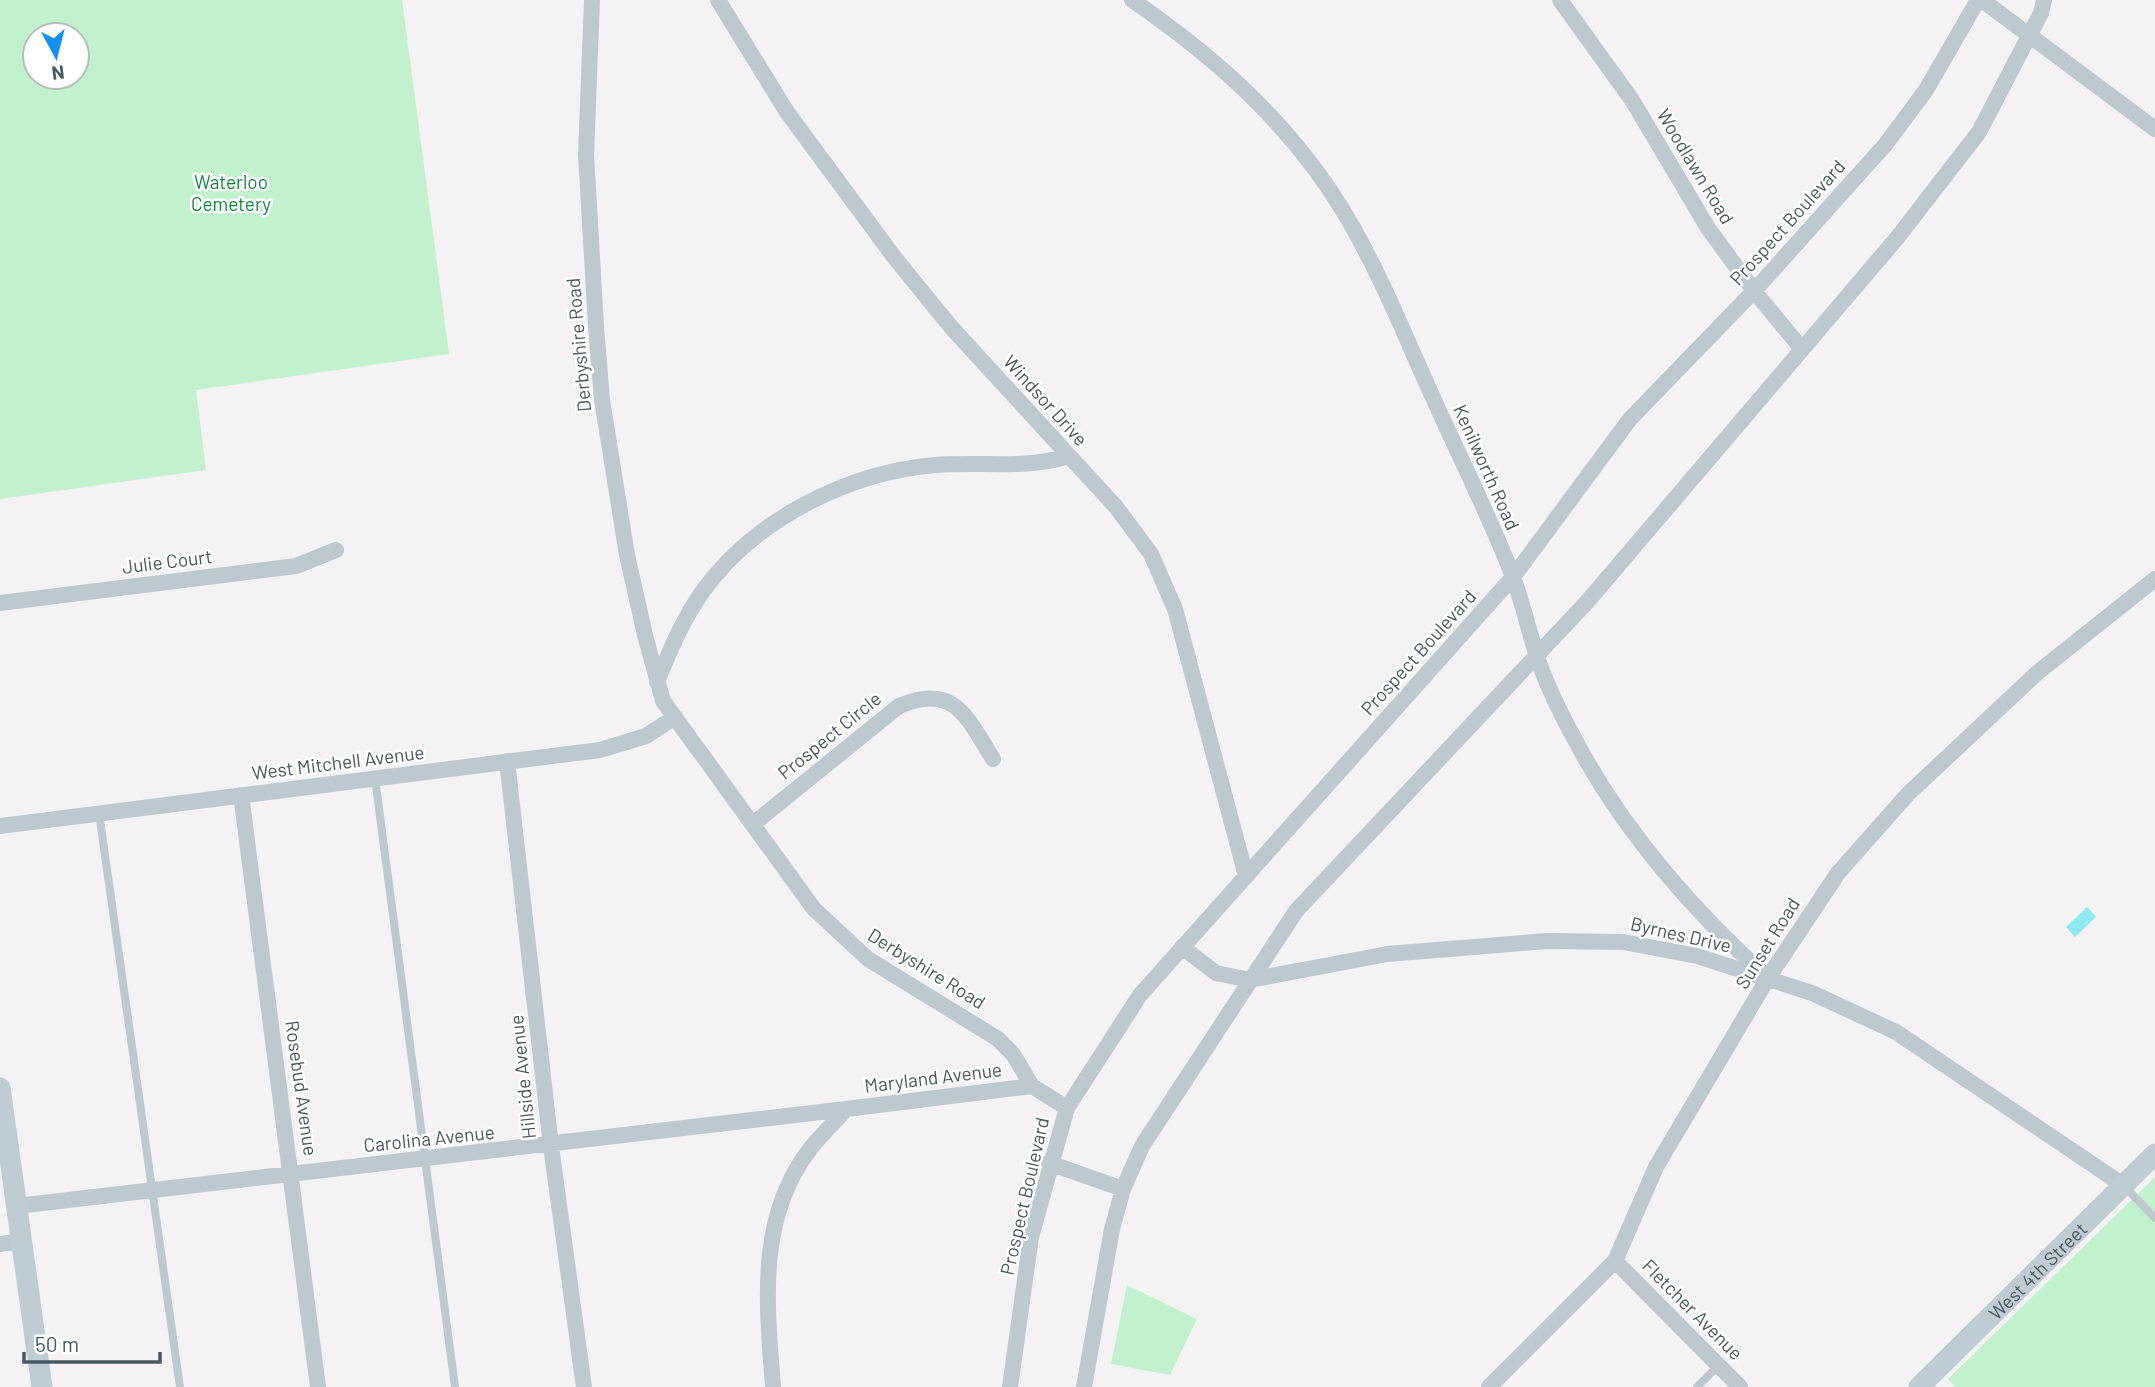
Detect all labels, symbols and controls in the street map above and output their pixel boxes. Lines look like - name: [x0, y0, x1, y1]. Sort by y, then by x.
- north arrow: [21, 21, 91, 91]
- text: N: [50, 61, 66, 86]
- street label: Woodlawn Road: [1653, 104, 1739, 228]
- street label: Prospect Boulevard: [1725, 154, 1849, 290]
- park label: Waterloo Cemetery: [191, 170, 271, 215]
- street label: Derbyshire Road: [561, 277, 595, 413]
- street label: Windsor Drive: [999, 350, 1093, 450]
- street label: Kenilworth Road: [1449, 401, 1525, 533]
- street label: Julie Court: [121, 544, 213, 578]
- street label: Prospect Boulevard: [1356, 584, 1480, 720]
- street label: Prospect Circle: [773, 686, 885, 784]
- street label: West Mitchell Avenue: [250, 740, 426, 784]
- street label: Sunset Road: [1730, 893, 1804, 993]
- street label: Byrnes Drive: [1628, 911, 1734, 957]
- street label: Derbyshire Road: [864, 923, 990, 1013]
- street label: Hillside Avenue: [504, 1014, 540, 1140]
- street label: Rosebud Avenue: [281, 1019, 323, 1157]
- street label: Maryland Avenue: [863, 1057, 1003, 1097]
- street label: Prospect Boulevard: [995, 1115, 1053, 1277]
- street label: Carolina Avenue: [362, 1120, 496, 1156]
- street label: West 4th Street: [1983, 1217, 2091, 1324]
- street label: Fletcher Avenue: [1638, 1254, 1748, 1364]
- scale bar: [24, 1320, 161, 1364]
- text: 50 m: [35, 1331, 79, 1356]

